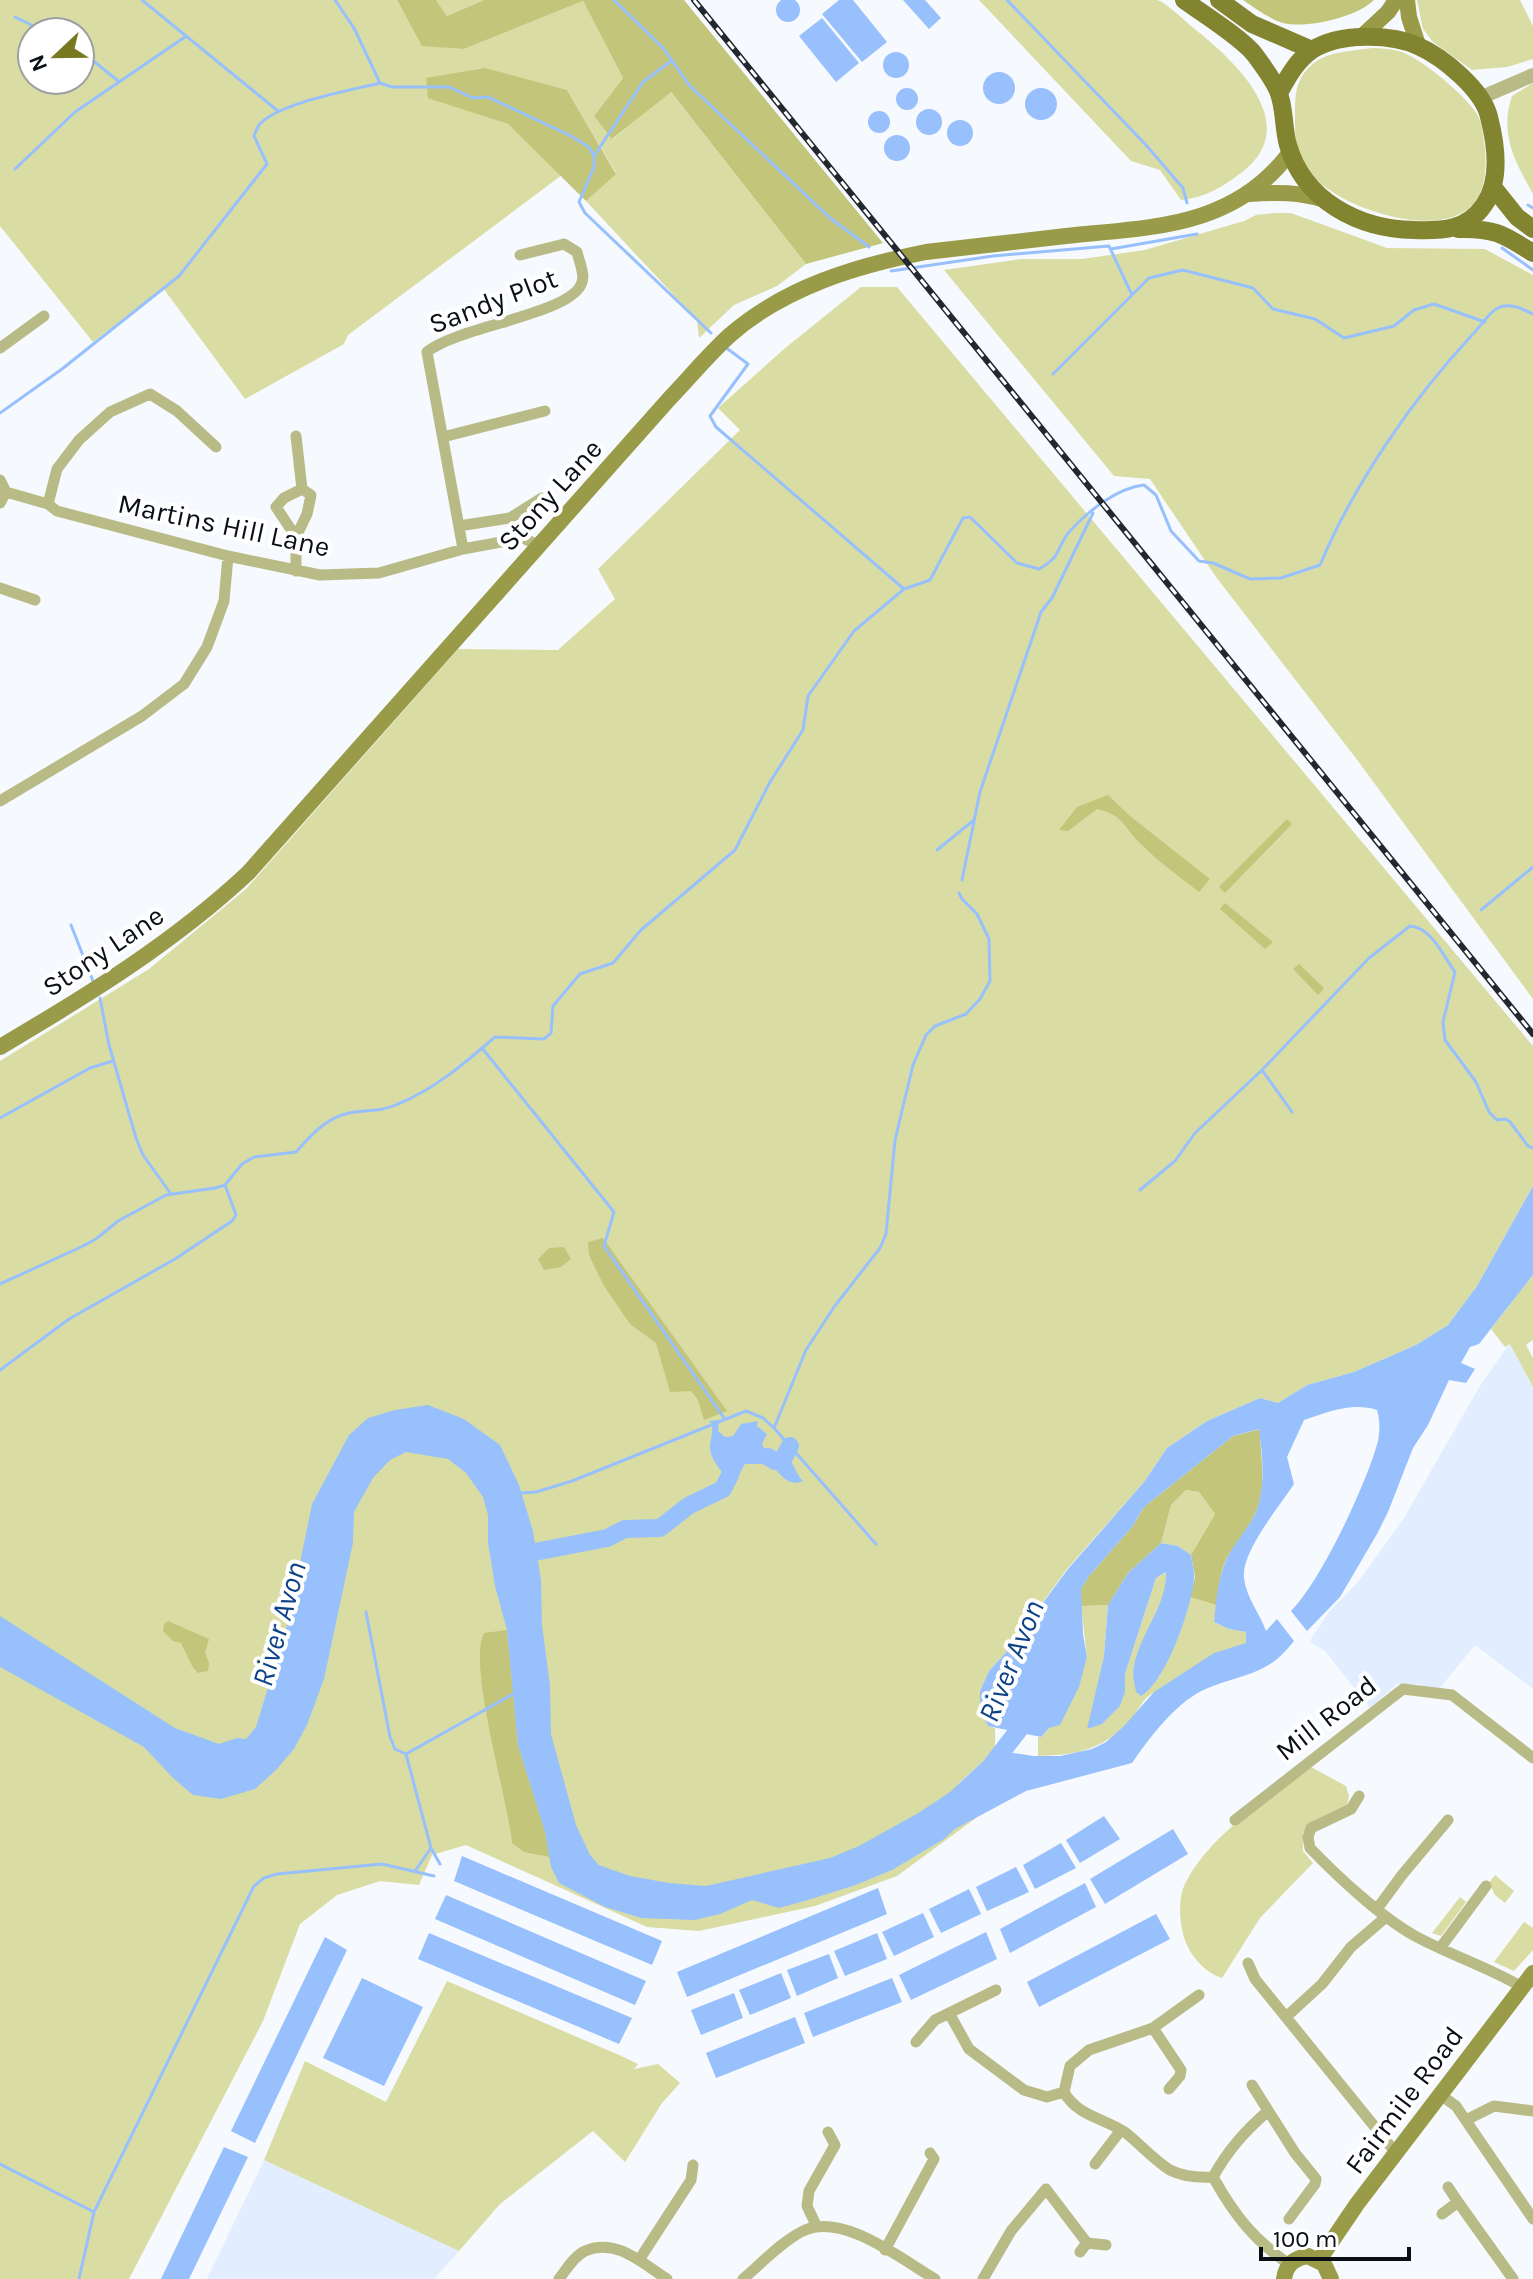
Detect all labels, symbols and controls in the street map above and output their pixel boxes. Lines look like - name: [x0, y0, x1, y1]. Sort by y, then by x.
- north arrow: [16, 16, 96, 96]
- text: N: [23, 51, 53, 75]
- street label: Sandy Plot: [424, 261, 562, 341]
- street label: Stony Lane: [491, 432, 609, 558]
- street label: Martins Hill Lane: [115, 486, 333, 564]
- street label: Stony Lane: [36, 898, 170, 1004]
- water label: River Avon: [244, 1557, 314, 1691]
- water label: River Avon: [970, 1595, 1052, 1727]
- street label: Mill Road: [1269, 1668, 1383, 1768]
- street label: Fairmile Road: [1338, 2020, 1470, 2180]
- scale bar: [1261, 2211, 1409, 2261]
- text: 100 m: [1273, 2225, 1338, 2253]

